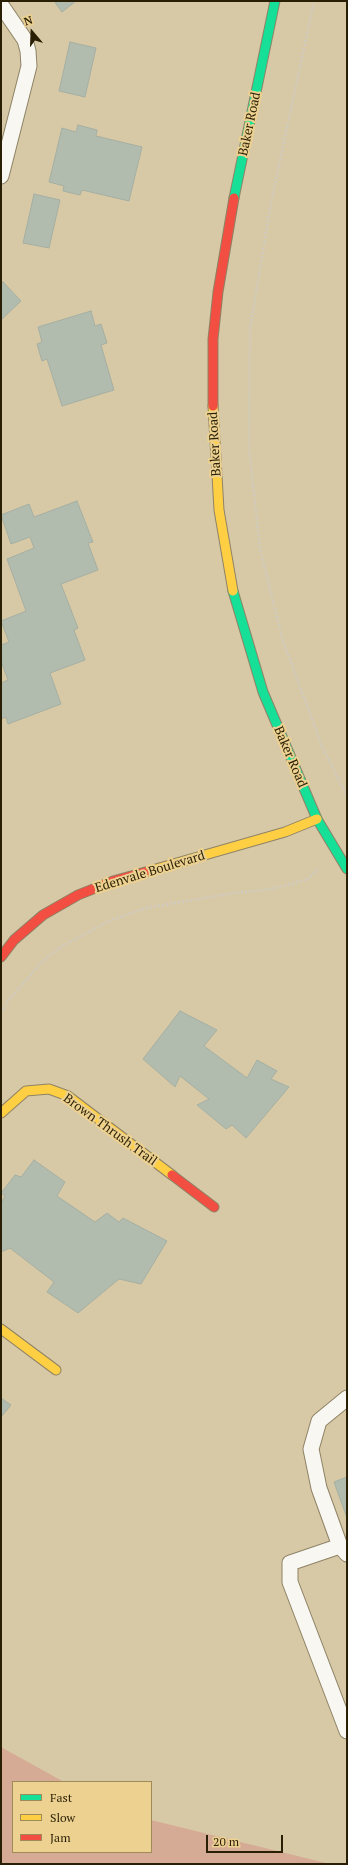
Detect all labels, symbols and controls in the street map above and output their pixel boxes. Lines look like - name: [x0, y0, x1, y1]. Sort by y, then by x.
- north arrow: [12, 12, 52, 52]
- text: N: [22, 13, 34, 29]
- street label: Baker Road: [236, 91, 264, 157]
- street label: Baker Road: [206, 411, 224, 477]
- street label: Baker Road: [270, 724, 310, 790]
- street label: Edenvale Boulevard: [93, 848, 207, 896]
- street label: Brown Thrush Trail: [60, 1091, 160, 1169]
- legend: [12, 1781, 152, 1853]
- text: Fast: [50, 1790, 72, 1805]
- text: Slow: [50, 1810, 75, 1825]
- scale bar: [208, 1827, 285, 1853]
- text: Jam: [50, 1830, 71, 1845]
- text: 20 m: [213, 1834, 239, 1849]

